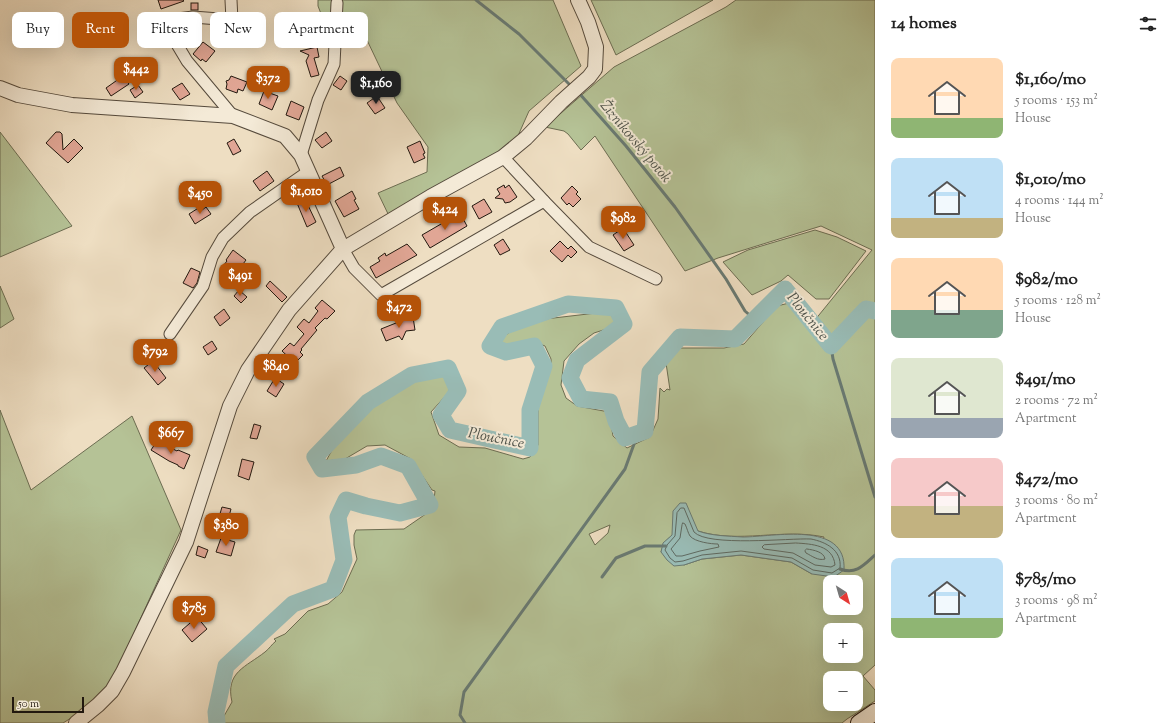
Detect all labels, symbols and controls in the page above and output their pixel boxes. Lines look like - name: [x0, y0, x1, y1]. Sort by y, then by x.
- chip: Buy: [12, 12, 64, 48]
- chip: Rent: [72, 12, 129, 48]
- chip: Filters: [137, 12, 202, 48]
- chip: New: [210, 12, 266, 48]
- chip: Apartment: [274, 12, 368, 48]
- text: 14 homes: [891, 12, 957, 36]
- icon: filters: [1137, 13, 1159, 35]
- pin: $442: [112, 57, 160, 91]
- text: $442: [123, 61, 149, 79]
- pin: $372: [244, 66, 292, 100]
- text: $1,160/mo: [1015, 68, 1086, 92]
- text: $372: [256, 70, 280, 88]
- pin: $1,160: [343, 71, 409, 105]
- icon: home: [923, 74, 971, 122]
- text: $1,160: [360, 75, 392, 93]
- text: 5 rooms · 153 m²: [1015, 92, 1098, 110]
- water label: Žizníkovský potok: [594, 96, 677, 188]
- text: House: [1015, 110, 1051, 128]
- text: $1,010/mo: [1015, 168, 1086, 192]
- icon: home: [923, 174, 971, 222]
- pin: $1,010: [273, 179, 339, 213]
- pin: $450: [176, 181, 224, 215]
- text: $1,010: [290, 183, 322, 201]
- text: $450: [188, 185, 212, 203]
- text: 4 rooms · 144 m²: [1015, 192, 1104, 210]
- pin: $424: [421, 197, 469, 231]
- text: $424: [432, 201, 458, 219]
- pin: $982: [599, 206, 647, 240]
- text: $982: [610, 210, 636, 228]
- text: House: [1015, 210, 1051, 228]
- pin: $491: [216, 263, 264, 297]
- text: $491: [228, 267, 252, 285]
- text: $982/mo: [1015, 268, 1078, 292]
- icon: home: [923, 274, 971, 322]
- water label: Ploučnice: [781, 288, 833, 346]
- text: 5 rooms · 128 m²: [1015, 292, 1101, 310]
- pin: $472: [375, 295, 423, 329]
- text: $472: [386, 299, 412, 317]
- text: House: [1015, 310, 1051, 328]
- pin: $792: [131, 339, 179, 373]
- text: $792: [142, 343, 168, 361]
- pin: $840: [252, 354, 300, 388]
- text: $840: [263, 358, 289, 376]
- text: $491/mo: [1015, 368, 1076, 392]
- icon: home: [923, 374, 971, 422]
- text: 2 rooms · 72 m²: [1015, 392, 1098, 410]
- text: Apartment: [1015, 410, 1076, 428]
- pin: $667: [147, 421, 195, 455]
- water label: Ploučnice: [466, 423, 526, 455]
- text: $667: [158, 425, 184, 443]
- text: $472/mo: [1015, 468, 1078, 492]
- icon: home: [923, 474, 971, 522]
- text: 3 rooms · 80 m²: [1015, 492, 1098, 510]
- text: Apartment: [1015, 510, 1076, 528]
- pin: $380: [202, 513, 250, 547]
- text: $380: [213, 517, 239, 535]
- text: $785/mo: [1015, 568, 1076, 592]
- icon: home: [923, 574, 971, 622]
- north arrow: [823, 575, 863, 615]
- map controls: [823, 575, 863, 711]
- text: 3 rooms · 98 m²: [1015, 592, 1098, 610]
- pin: $785: [170, 596, 218, 630]
- text: $785: [182, 600, 206, 618]
- text: Apartment: [1015, 610, 1076, 628]
- button: +: [823, 623, 863, 663]
- button: −: [823, 671, 863, 711]
- scale bar: [12, 695, 84, 714]
- text: 50 m: [18, 696, 39, 712]

